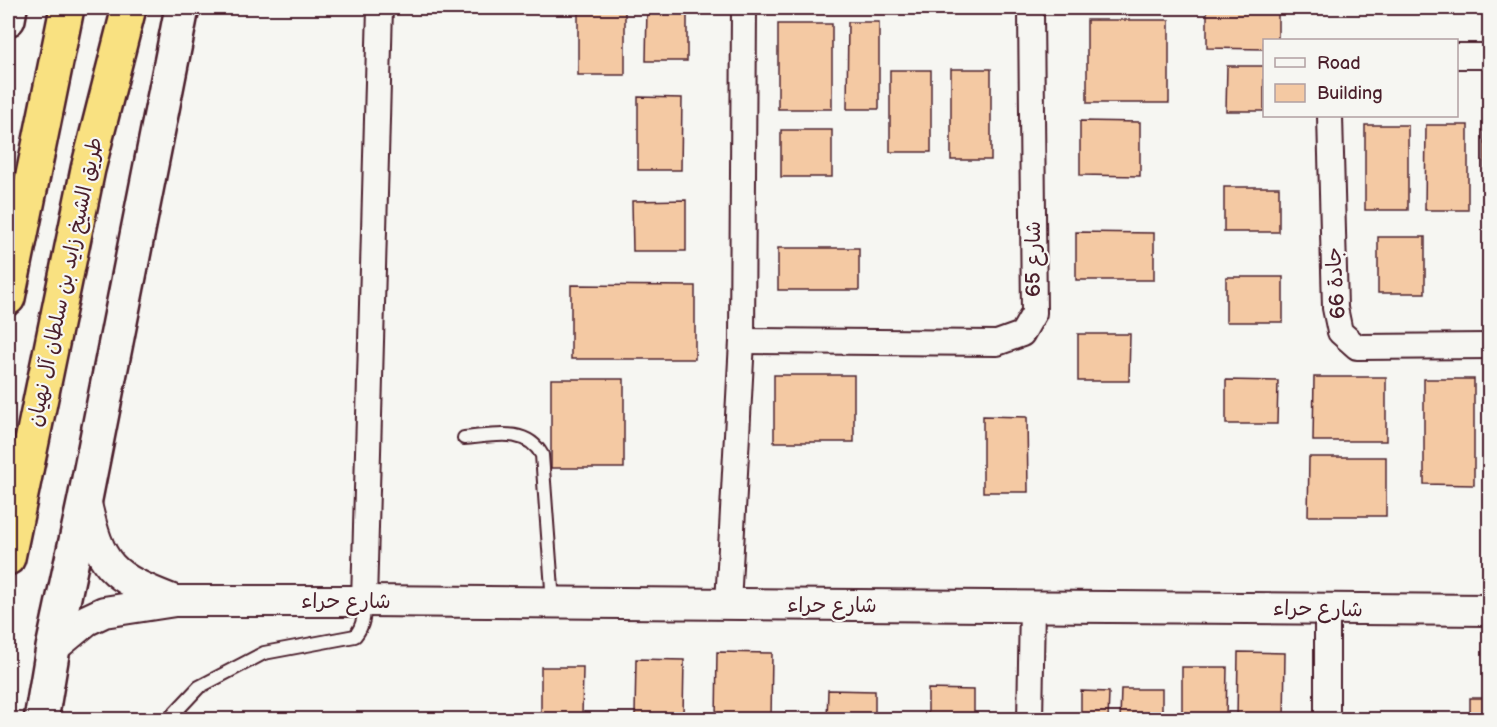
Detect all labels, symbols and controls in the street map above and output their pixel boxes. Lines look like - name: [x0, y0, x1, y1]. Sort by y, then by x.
- legend: [1263, 39, 1458, 117]
- text: Road: [1317, 53, 1361, 74]
- text: Building: [1317, 83, 1383, 104]
- street label: طريق الشيخ زايد بن سلطان آل نهيان: [22, 135, 109, 429]
- street label: شارع 65: [1021, 221, 1048, 297]
- street label: جادة 66: [1321, 246, 1351, 320]
- street label: شارع حراء: [301, 589, 391, 616]
- street label: شارع حراء: [787, 593, 877, 620]
- street label: شارع حراء: [1273, 596, 1363, 624]

